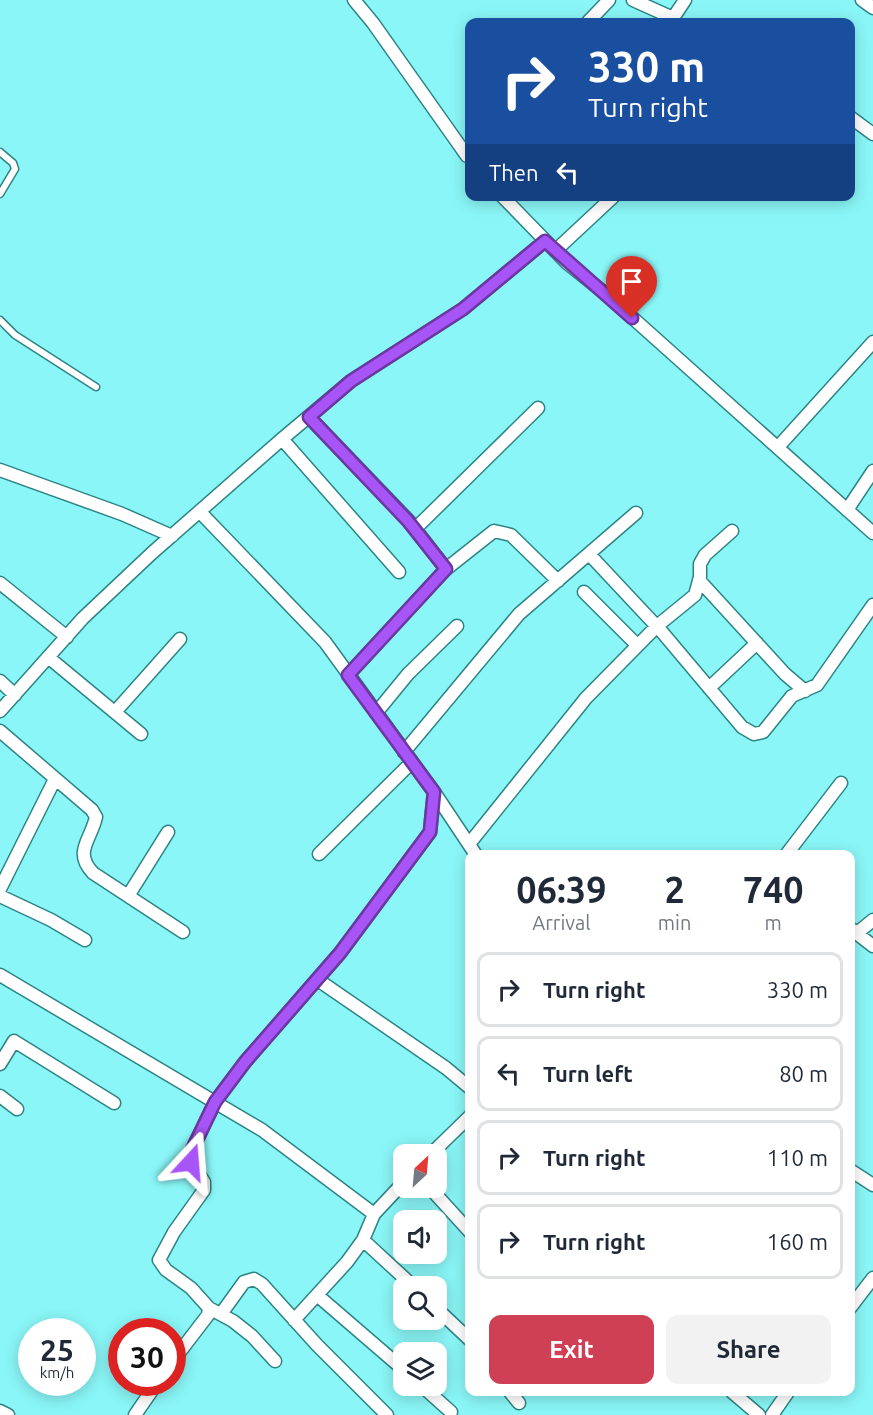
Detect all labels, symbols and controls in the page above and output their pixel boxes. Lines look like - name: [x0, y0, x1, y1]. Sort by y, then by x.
- icon: right: [489, 42, 567, 120]
- text: 330 m: [588, 43, 705, 90]
- text: Turn right: [588, 92, 708, 122]
- icon: left: [551, 156, 584, 189]
- text: Then: [489, 160, 539, 185]
- pin: [606, 256, 657, 318]
- icon: arrive: [615, 265, 648, 298]
- text: 06:39: [516, 869, 606, 910]
- text: 2: [664, 869, 685, 910]
- text: 740: [743, 869, 804, 910]
- text: Arrival: [532, 911, 591, 934]
- text: min: [658, 911, 691, 934]
- text: m: [765, 911, 782, 934]
- icon: right: [492, 973, 525, 1006]
- text: Turn right: [543, 977, 645, 1002]
- text: 330 m: [767, 977, 828, 1002]
- icon: left: [492, 1057, 525, 1090]
- text: Turn left: [543, 1061, 633, 1086]
- text: 80 m: [779, 1061, 828, 1086]
- position arrow: [159, 1130, 223, 1194]
- icon: right: [492, 1141, 525, 1174]
- north arrow: [393, 1144, 447, 1198]
- map controls: [393, 1144, 447, 1396]
- text: Turn right: [543, 1145, 645, 1170]
- text: 110 m: [767, 1145, 828, 1170]
- button: sound: [393, 1210, 447, 1264]
- icon: right: [492, 1225, 525, 1258]
- text: Turn right: [543, 1229, 645, 1254]
- text: 160 m: [767, 1229, 828, 1254]
- button: search: [393, 1276, 447, 1330]
- button: Exit: [489, 1315, 654, 1384]
- button: Share: [666, 1315, 831, 1384]
- speed limit sign: 30: [108, 1318, 186, 1396]
- text: 25: [40, 1333, 74, 1367]
- button: layers: [393, 1342, 447, 1396]
- text: km/h: [40, 1364, 74, 1381]

